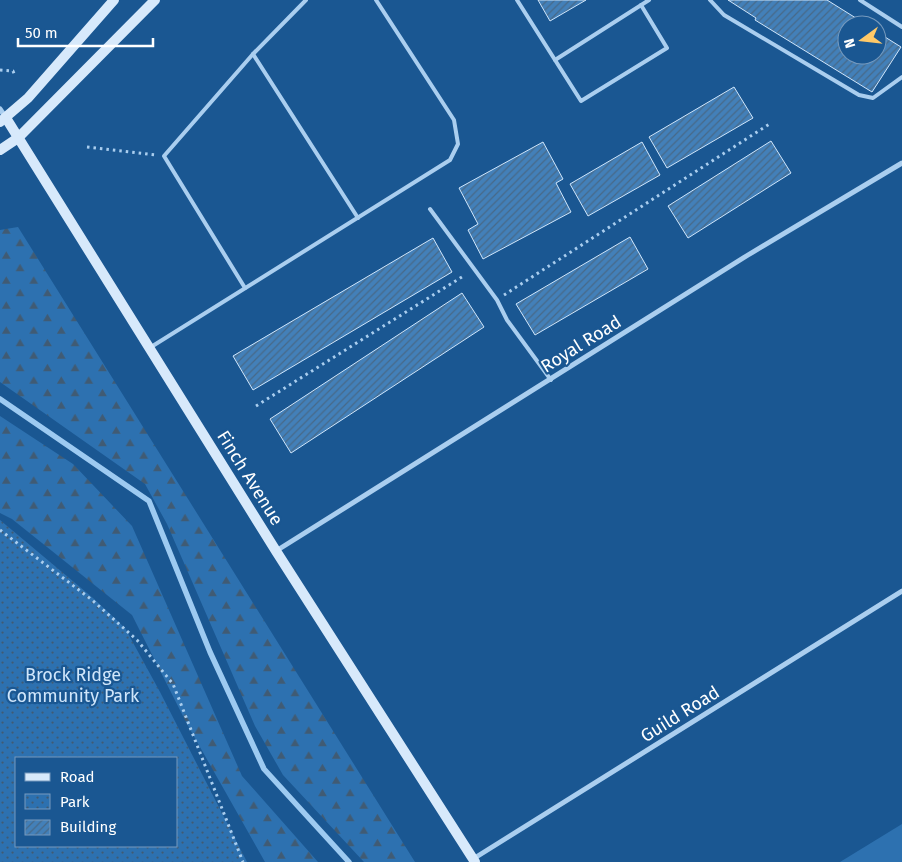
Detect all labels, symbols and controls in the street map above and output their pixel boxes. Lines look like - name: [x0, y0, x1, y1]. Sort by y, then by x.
- scale bar: [18, 15, 152, 47]
- north arrow: [837, 15, 887, 65]
- text: 50 m: [25, 24, 58, 42]
- text: N: [841, 37, 859, 50]
- street label: Royal Road: [537, 311, 625, 377]
- street label: Finch Avenue: [212, 427, 288, 529]
- park label: Brock Ridge Community Park: [7, 664, 140, 707]
- street label: Guild Road: [636, 681, 724, 747]
- legend: [15, 757, 178, 847]
- text: Road: [60, 768, 95, 786]
- text: Park: [60, 793, 90, 811]
- text: Building: [60, 818, 116, 836]

